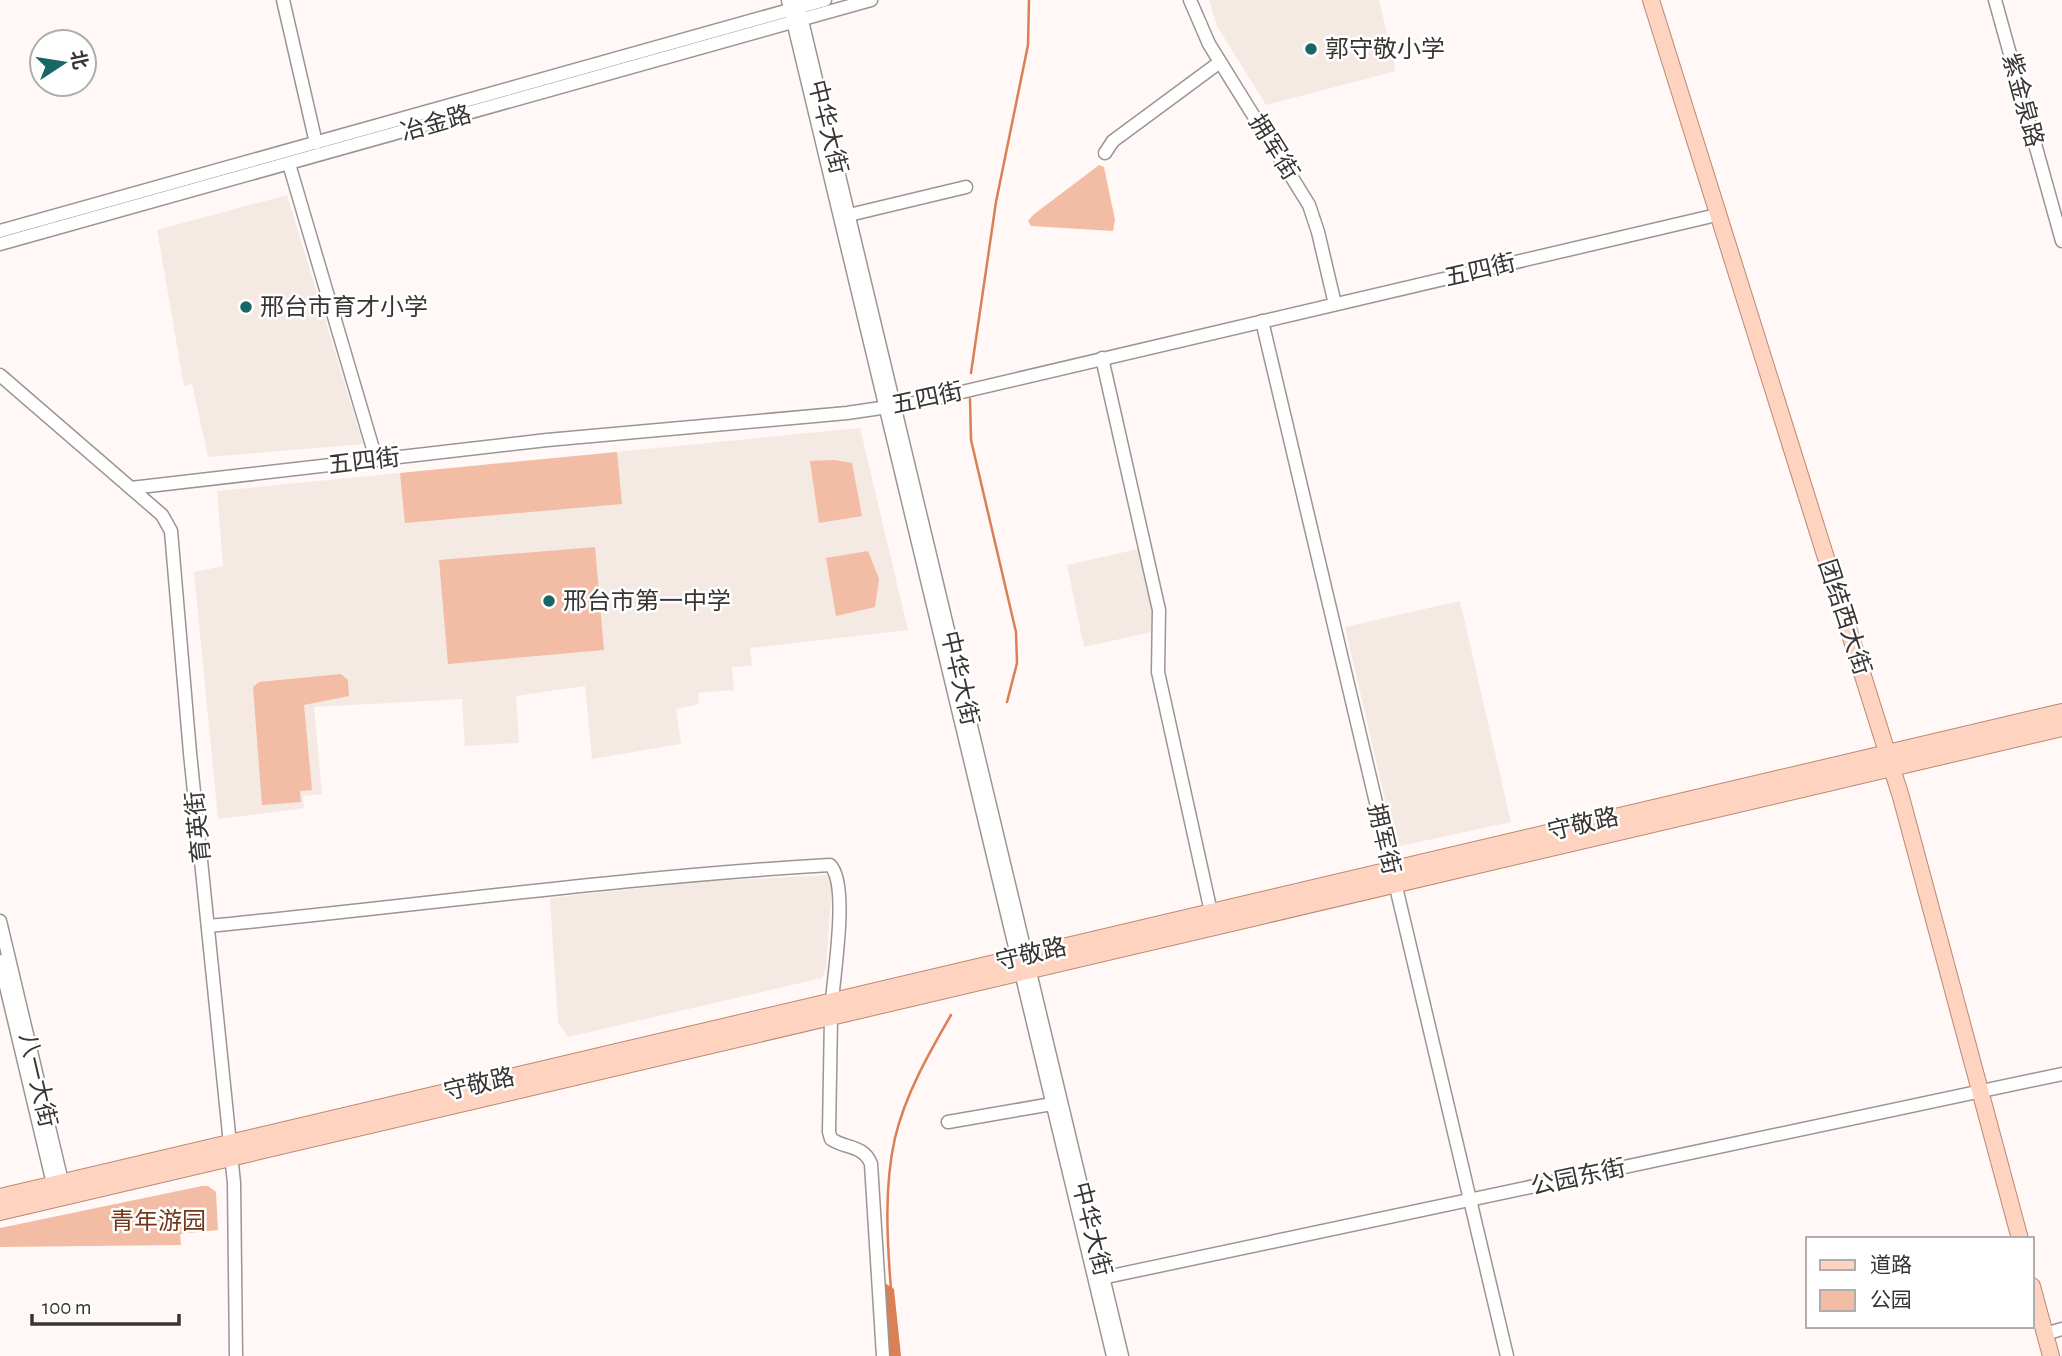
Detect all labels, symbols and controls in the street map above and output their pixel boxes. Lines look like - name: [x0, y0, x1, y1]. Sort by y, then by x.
- north arrow: [28, 28, 98, 98]
- place label: 郭守敬小学: [1325, 36, 1445, 62]
- marker: 郭守敬小学: [1303, 41, 1319, 57]
- text: 北: [67, 48, 90, 71]
- street label: 紫金泉路: [1998, 50, 2048, 150]
- street label: 中华大街: [804, 77, 852, 177]
- street label: 冶金路: [398, 101, 474, 145]
- street label: 拥军街: [1244, 110, 1304, 184]
- street label: 五四街: [1442, 249, 1518, 291]
- place label: 邢台市育才小学: [260, 294, 428, 320]
- marker: 邢台市育才小学: [238, 299, 254, 315]
- street label: 五四街: [889, 378, 965, 418]
- street label: 五四街: [327, 444, 401, 478]
- street label: 团结西大街: [1814, 556, 1876, 678]
- place label: 邢台市第一中学: [563, 588, 731, 614]
- marker: 邢台市第一中学: [541, 593, 557, 609]
- street label: 中华大街: [937, 628, 983, 728]
- street label: 育英街: [181, 790, 215, 864]
- street label: 拥军街: [1363, 801, 1405, 877]
- street label: 守敬路: [1545, 803, 1621, 845]
- street label: 守敬路: [993, 933, 1069, 975]
- street label: 八一大街: [15, 1030, 61, 1130]
- street label: 守敬路: [441, 1063, 517, 1105]
- street label: 公园东街: [1528, 1154, 1628, 1200]
- street label: 中华大街: [1068, 1179, 1116, 1279]
- park label: 青年游园: [110, 1208, 206, 1234]
- legend: [1806, 1237, 2034, 1328]
- text: 道路: [1870, 1254, 1912, 1276]
- scale bar: [32, 1282, 178, 1326]
- text: 公园: [1870, 1289, 1912, 1311]
- text: 100 m: [42, 1297, 92, 1318]

